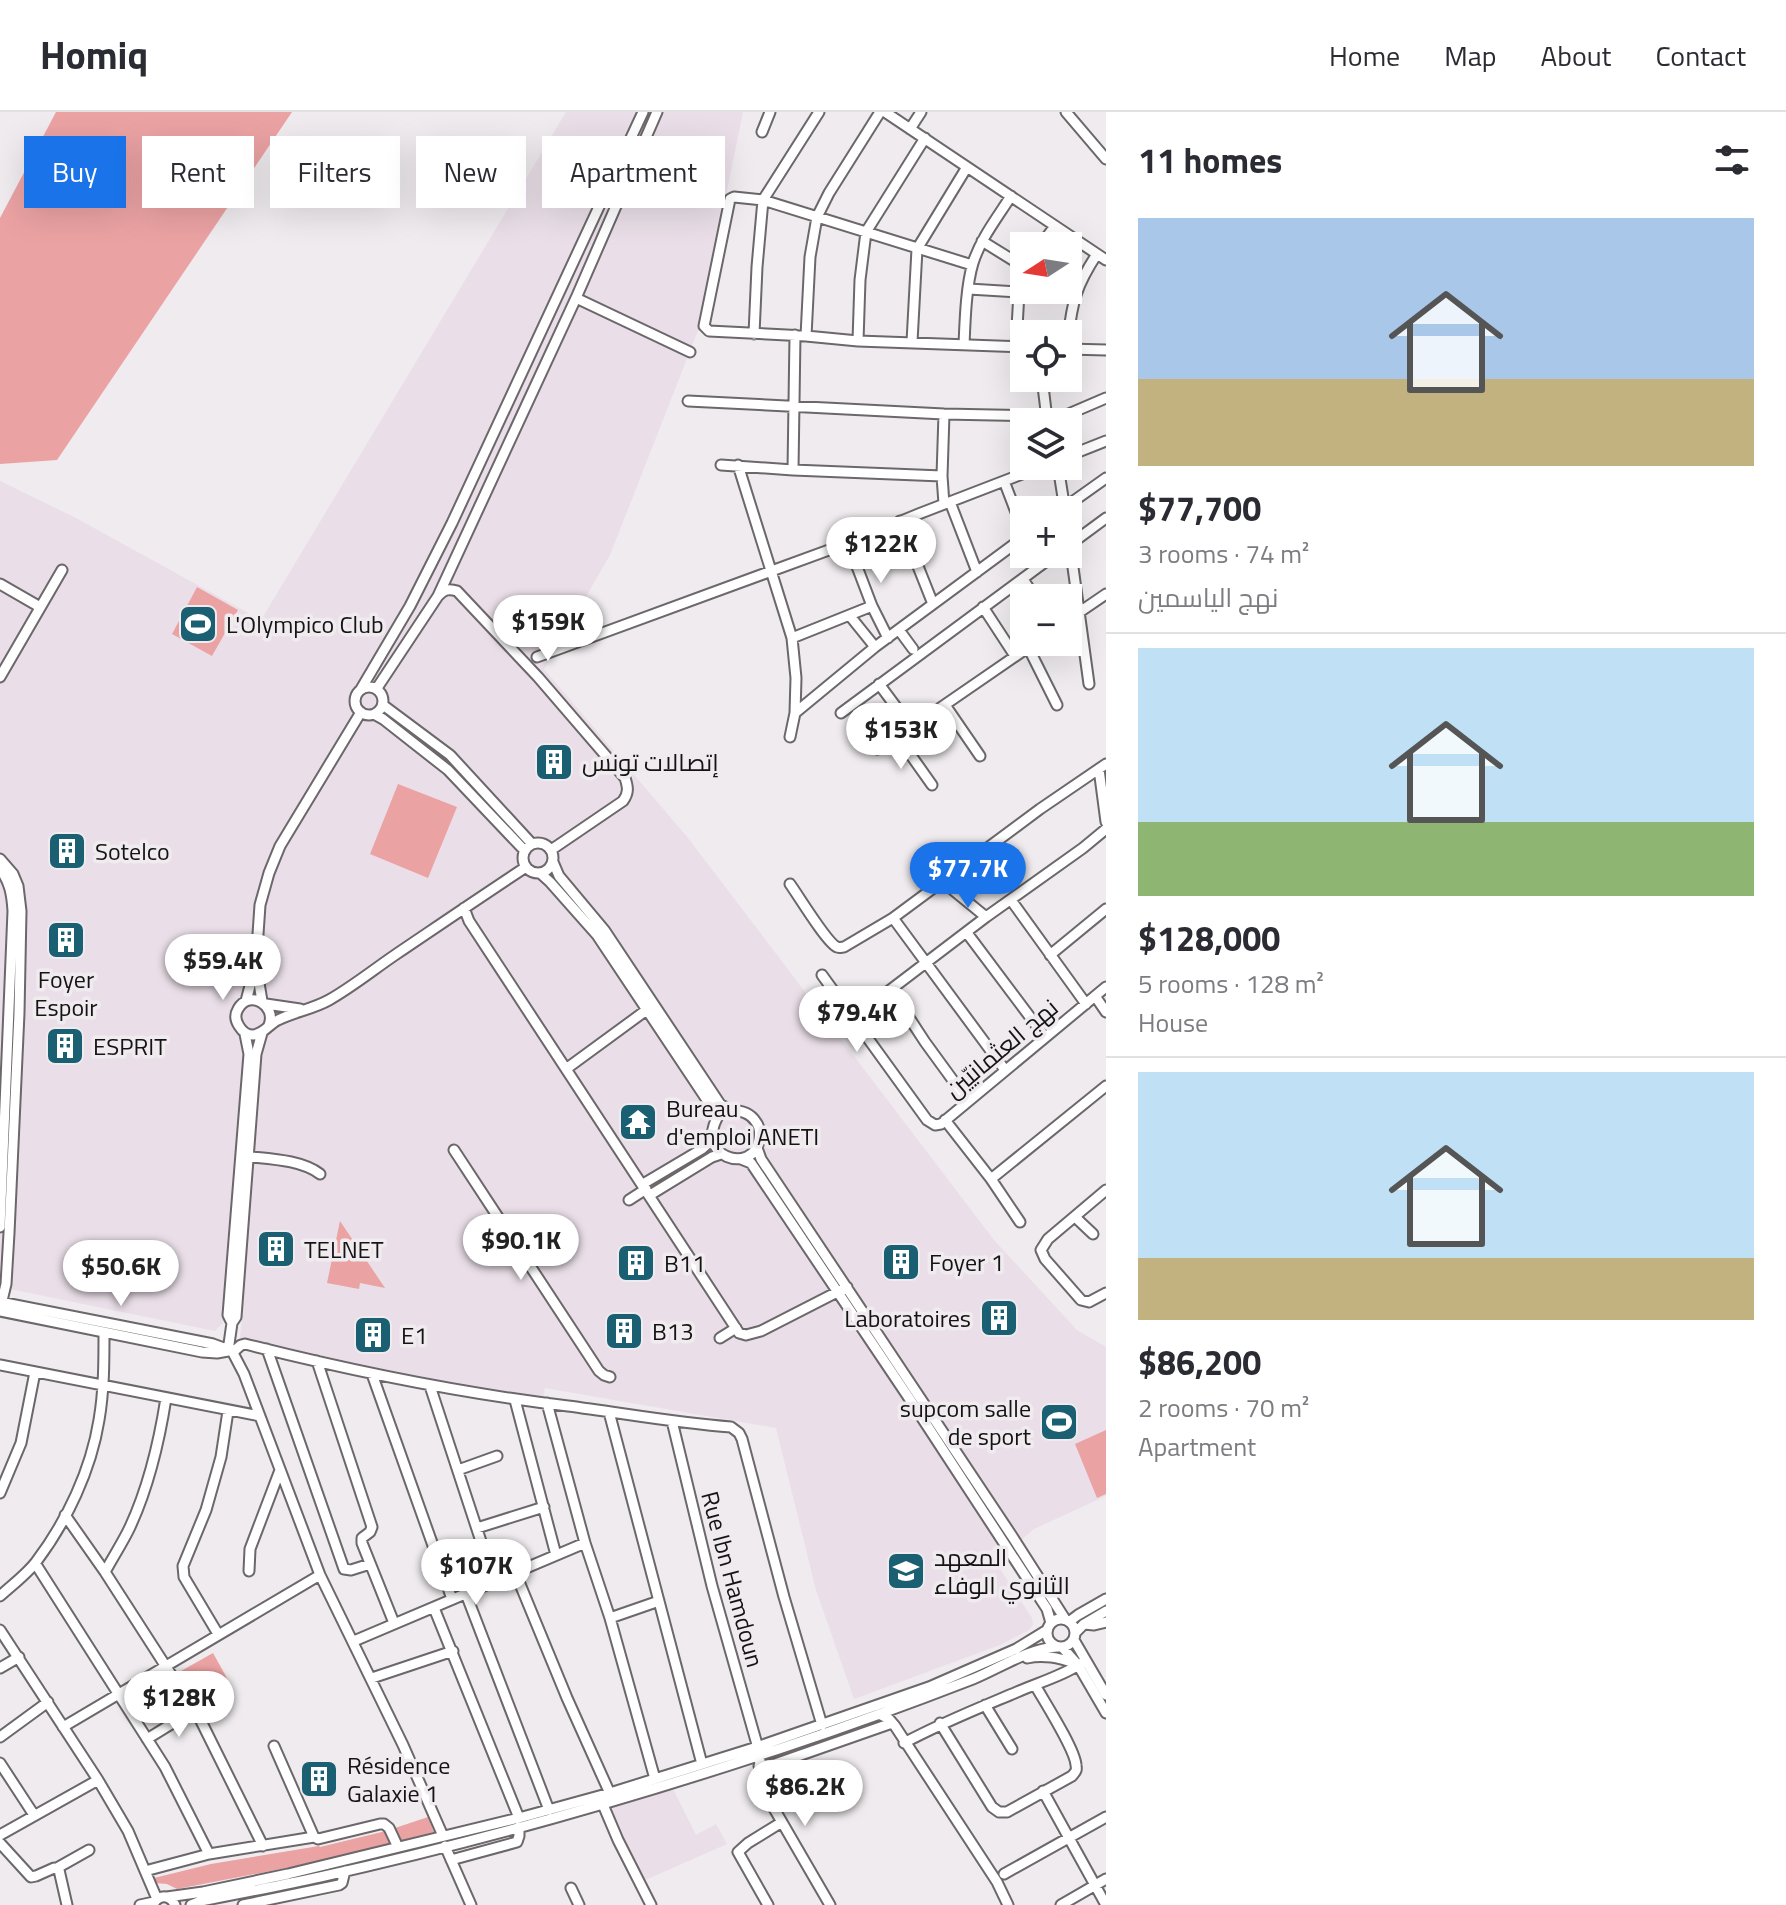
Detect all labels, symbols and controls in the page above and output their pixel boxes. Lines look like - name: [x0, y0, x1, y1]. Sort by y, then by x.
- text: Homiq: [40, 26, 148, 84]
- text: Home: [1329, 34, 1400, 77]
- text: Map: [1444, 34, 1497, 77]
- text: About: [1541, 34, 1611, 77]
- text: Contact: [1655, 34, 1746, 77]
- text: 11 homes: [1138, 134, 1282, 186]
- chip: Buy: [24, 136, 126, 208]
- chip: Rent: [142, 136, 254, 208]
- chip: Filters: [270, 136, 400, 208]
- chip: New: [416, 136, 526, 208]
- chip: Apartment: [542, 136, 725, 208]
- icon: filters: [1710, 138, 1754, 182]
- north arrow: [1010, 232, 1082, 304]
- map controls: [1010, 232, 1082, 656]
- icon: home: [1374, 270, 1518, 414]
- button: locate: [1010, 320, 1082, 392]
- button: layers: [1010, 408, 1082, 480]
- text: $77,700: [1138, 482, 1261, 534]
- button: +: [1010, 496, 1082, 568]
- pin: $122K: [825, 517, 937, 585]
- text: $122K: [844, 523, 918, 562]
- text: 3 rooms · 74 m²: [1138, 534, 1309, 573]
- text: نهج الياسمين: [1138, 578, 1278, 617]
- button: −: [1010, 584, 1082, 656]
- pin: $159K: [492, 595, 604, 663]
- text: $159K: [511, 601, 585, 640]
- sports icon: L'Olympico Club: [177, 603, 219, 645]
- place label: L'Olympico Club: [226, 606, 384, 642]
- icon: home: [1374, 700, 1518, 844]
- pin: $153K: [845, 703, 957, 771]
- text: $153K: [864, 709, 938, 748]
- building icon: إتصالات تونس: [533, 741, 575, 783]
- place label: إتصالات تونس: [582, 744, 719, 780]
- building icon: Sotelco: [46, 830, 88, 872]
- place label: Sotelco: [95, 833, 170, 869]
- pin: $77.7K: [903, 842, 1033, 910]
- text: $77.7K: [928, 848, 1008, 887]
- text: $128,000: [1138, 912, 1280, 964]
- building icon: Foyer Espoir: [45, 919, 87, 961]
- pin: $59.4K: [158, 934, 288, 1002]
- text: $59.4K: [183, 940, 263, 979]
- place label: Foyer Espoir: [34, 961, 98, 1025]
- text: 5 rooms · 128 m²: [1138, 964, 1324, 1003]
- pin: $79.4K: [792, 986, 922, 1054]
- street label: نهج العثمانيّين: [936, 990, 1066, 1106]
- text: $79.4K: [817, 992, 897, 1031]
- text: House: [1138, 1003, 1208, 1042]
- building icon: ESPRIT: [44, 1025, 86, 1067]
- place label: ESPRIT: [93, 1028, 167, 1064]
- place label: Bureau d'emploi ANETI: [666, 1090, 819, 1154]
- temple icon: Bureau d'emploi ANETI: [617, 1101, 659, 1143]
- icon: home: [1374, 1124, 1518, 1268]
- pin: $90.1K: [456, 1214, 586, 1282]
- text: $90.1K: [481, 1220, 561, 1259]
- building icon: TELNET: [255, 1228, 297, 1270]
- place label: TELNET: [304, 1231, 384, 1267]
- pin: $50.6K: [56, 1240, 186, 1308]
- building icon: Foyer 1: [880, 1241, 922, 1283]
- building icon: B11: [615, 1242, 657, 1284]
- place label: Foyer 1: [929, 1244, 1004, 1280]
- place label: B11: [664, 1245, 706, 1281]
- text: $50.6K: [81, 1246, 161, 1285]
- building icon: Laboratoires: [978, 1297, 1020, 1339]
- place label: Laboratoires: [844, 1300, 971, 1336]
- building icon: B13: [603, 1310, 645, 1352]
- place label: B13: [652, 1313, 694, 1349]
- building icon: E1: [352, 1314, 394, 1356]
- place label: E1: [401, 1317, 428, 1353]
- text: $86,200: [1138, 1336, 1261, 1388]
- text: 2 rooms · 70 m²: [1138, 1388, 1309, 1427]
- place label: supcom salle de sport: [900, 1390, 1032, 1454]
- sports icon: supcom salle de sport: [1038, 1401, 1080, 1443]
- text: Apartment: [1138, 1427, 1256, 1466]
- street label: Rue Ibn Hamdoun: [692, 1487, 774, 1671]
- pin: $107K: [420, 1539, 532, 1607]
- place label: المعهد الثانوي الوفاء: [934, 1539, 1070, 1604]
- text: $107K: [439, 1545, 513, 1584]
- school or university icon: المعهد الثانوي الوفاء: [885, 1550, 927, 1592]
- pin: $128K: [123, 1671, 235, 1739]
- text: $128K: [142, 1677, 216, 1716]
- place label: Résidence Galaxie 1: [347, 1747, 450, 1811]
- building icon: Résidence Galaxie 1: [298, 1758, 340, 1800]
- pin: $86.2K: [740, 1760, 870, 1828]
- text: $86.2K: [765, 1766, 845, 1805]

